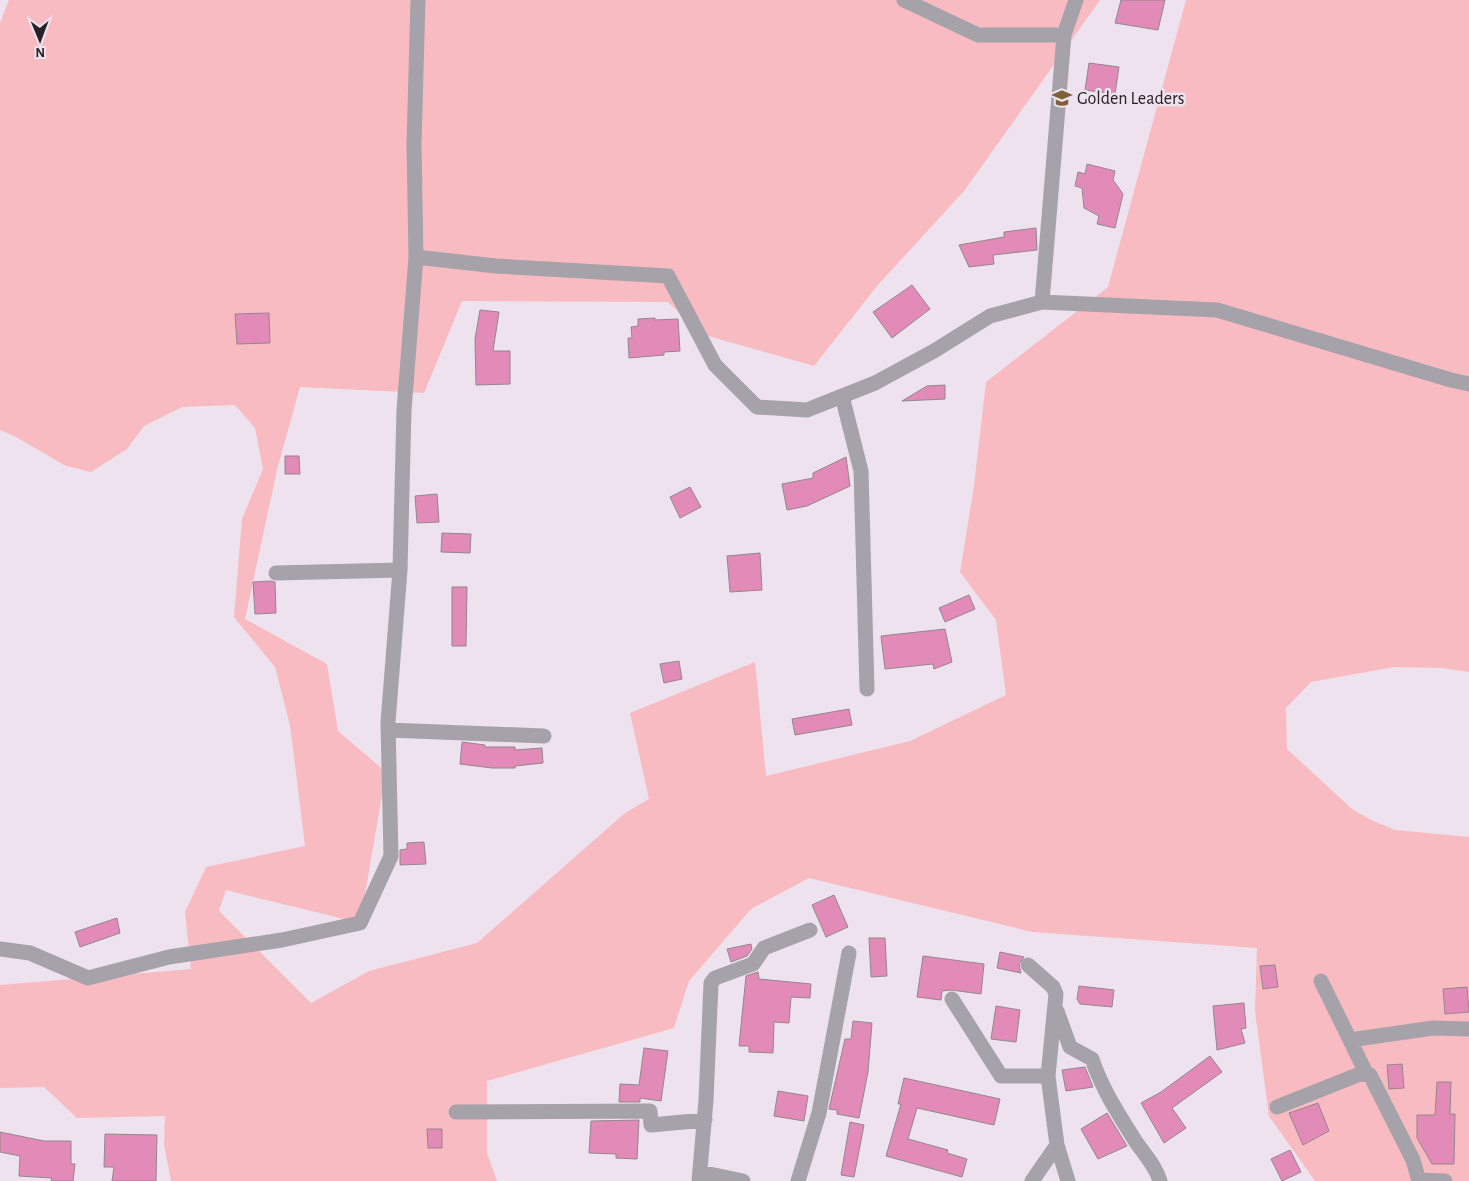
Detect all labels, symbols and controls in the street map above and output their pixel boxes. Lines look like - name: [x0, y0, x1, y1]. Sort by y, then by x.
- north arrow: [15, 15, 65, 65]
- text: N: [35, 45, 45, 59]
- school or university icon: Golden Leaders: [1051, 87, 1073, 109]
- place label: Golden Leaders: [1077, 90, 1185, 108]

